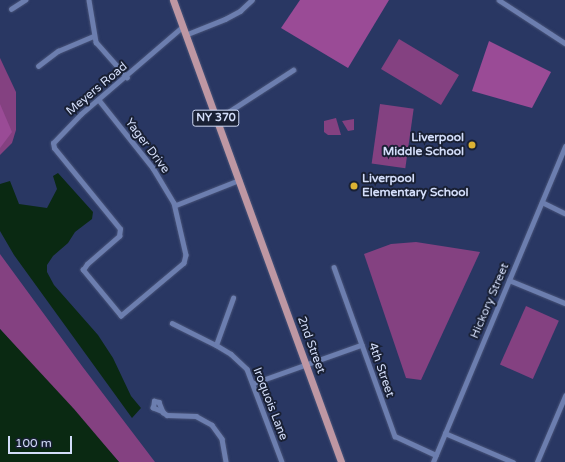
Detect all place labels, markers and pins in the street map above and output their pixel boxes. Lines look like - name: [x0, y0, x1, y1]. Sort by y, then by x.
- place label: Liverpool Middle School: [383, 131, 464, 159]
- marker: Liverpool Middle School: [467, 140, 477, 150]
- place label: Liverpool Elementary School: [362, 172, 469, 200]
- marker: Liverpool Elementary School: [349, 181, 359, 191]

